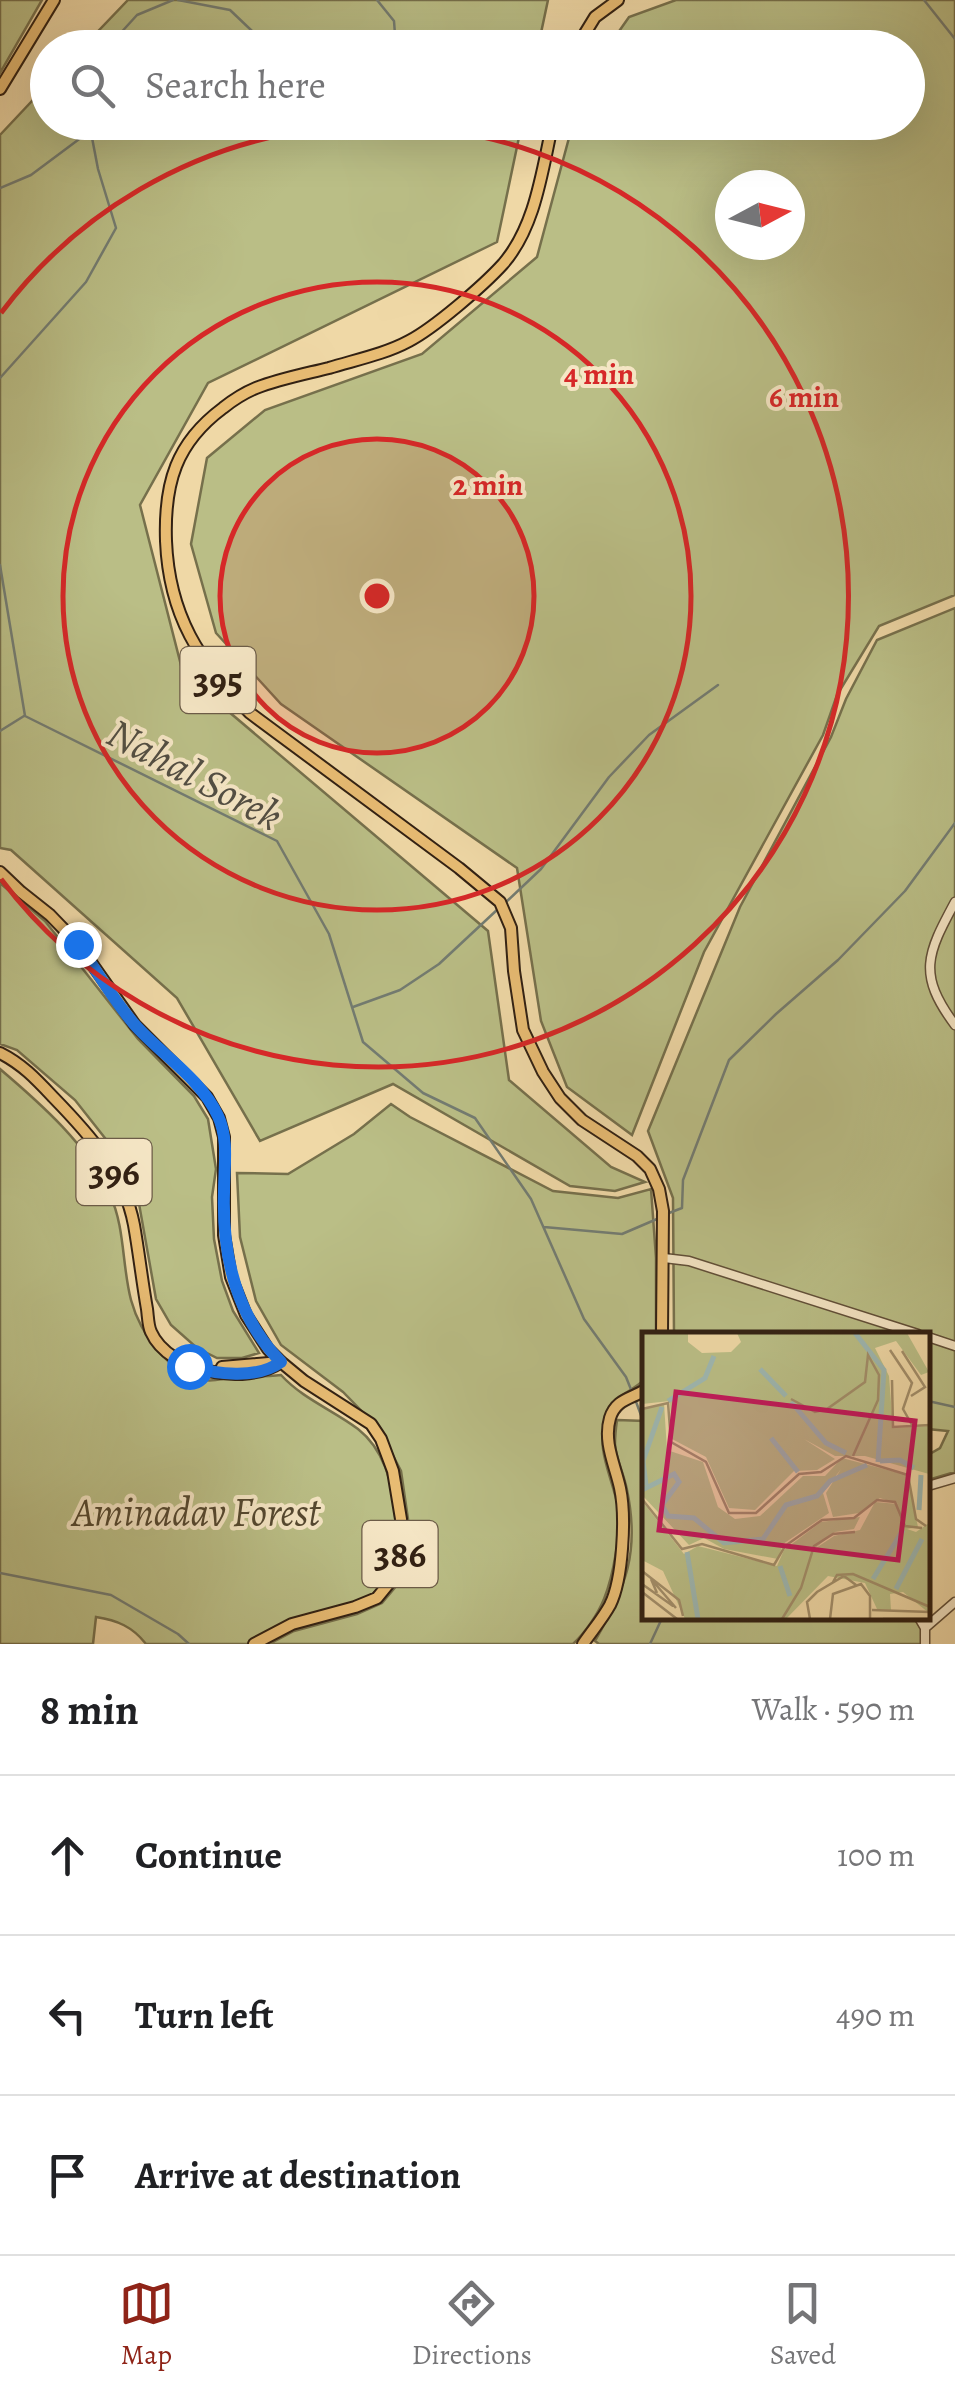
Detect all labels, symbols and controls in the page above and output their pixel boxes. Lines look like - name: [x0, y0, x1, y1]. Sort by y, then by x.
- search box: [30, 30, 925, 140]
- icon: search: [65, 58, 120, 113]
- text: Search here: [145, 59, 326, 111]
- north arrow: [715, 170, 805, 260]
- text: 4 min: [564, 354, 634, 394]
- text: 6 min: [769, 377, 839, 417]
- text: 2 min: [453, 465, 523, 505]
- centre of rings: [359, 578, 395, 614]
- road number: 395: [180, 647, 256, 713]
- water label: Nahal Sorek: [98, 704, 292, 844]
- route end: [56, 922, 102, 968]
- road number: 396: [76, 1139, 152, 1205]
- inset map: [642, 1332, 930, 1619]
- route start: [167, 1344, 213, 1390]
- park label: Aminadav Forest: [70, 1485, 321, 1540]
- road number: 386: [362, 1521, 438, 1587]
- text: 8 min: [40, 1681, 139, 1738]
- text: Walk · 590 m: [752, 1687, 915, 1731]
- icon: ahead: [40, 1828, 95, 1883]
- text: Continue: [135, 1829, 282, 1881]
- text: 100 m: [837, 1833, 915, 1877]
- icon: left: [40, 1988, 95, 2043]
- text: Turn left: [135, 1989, 274, 2041]
- text: 490 m: [836, 1993, 915, 2037]
- icon: arrive: [40, 2148, 95, 2203]
- text: Arrive at destination: [135, 2149, 461, 2201]
- tab: Map: [119, 2276, 174, 2374]
- tab: Directions: [412, 2276, 532, 2374]
- tab: Saved: [770, 2276, 836, 2374]

